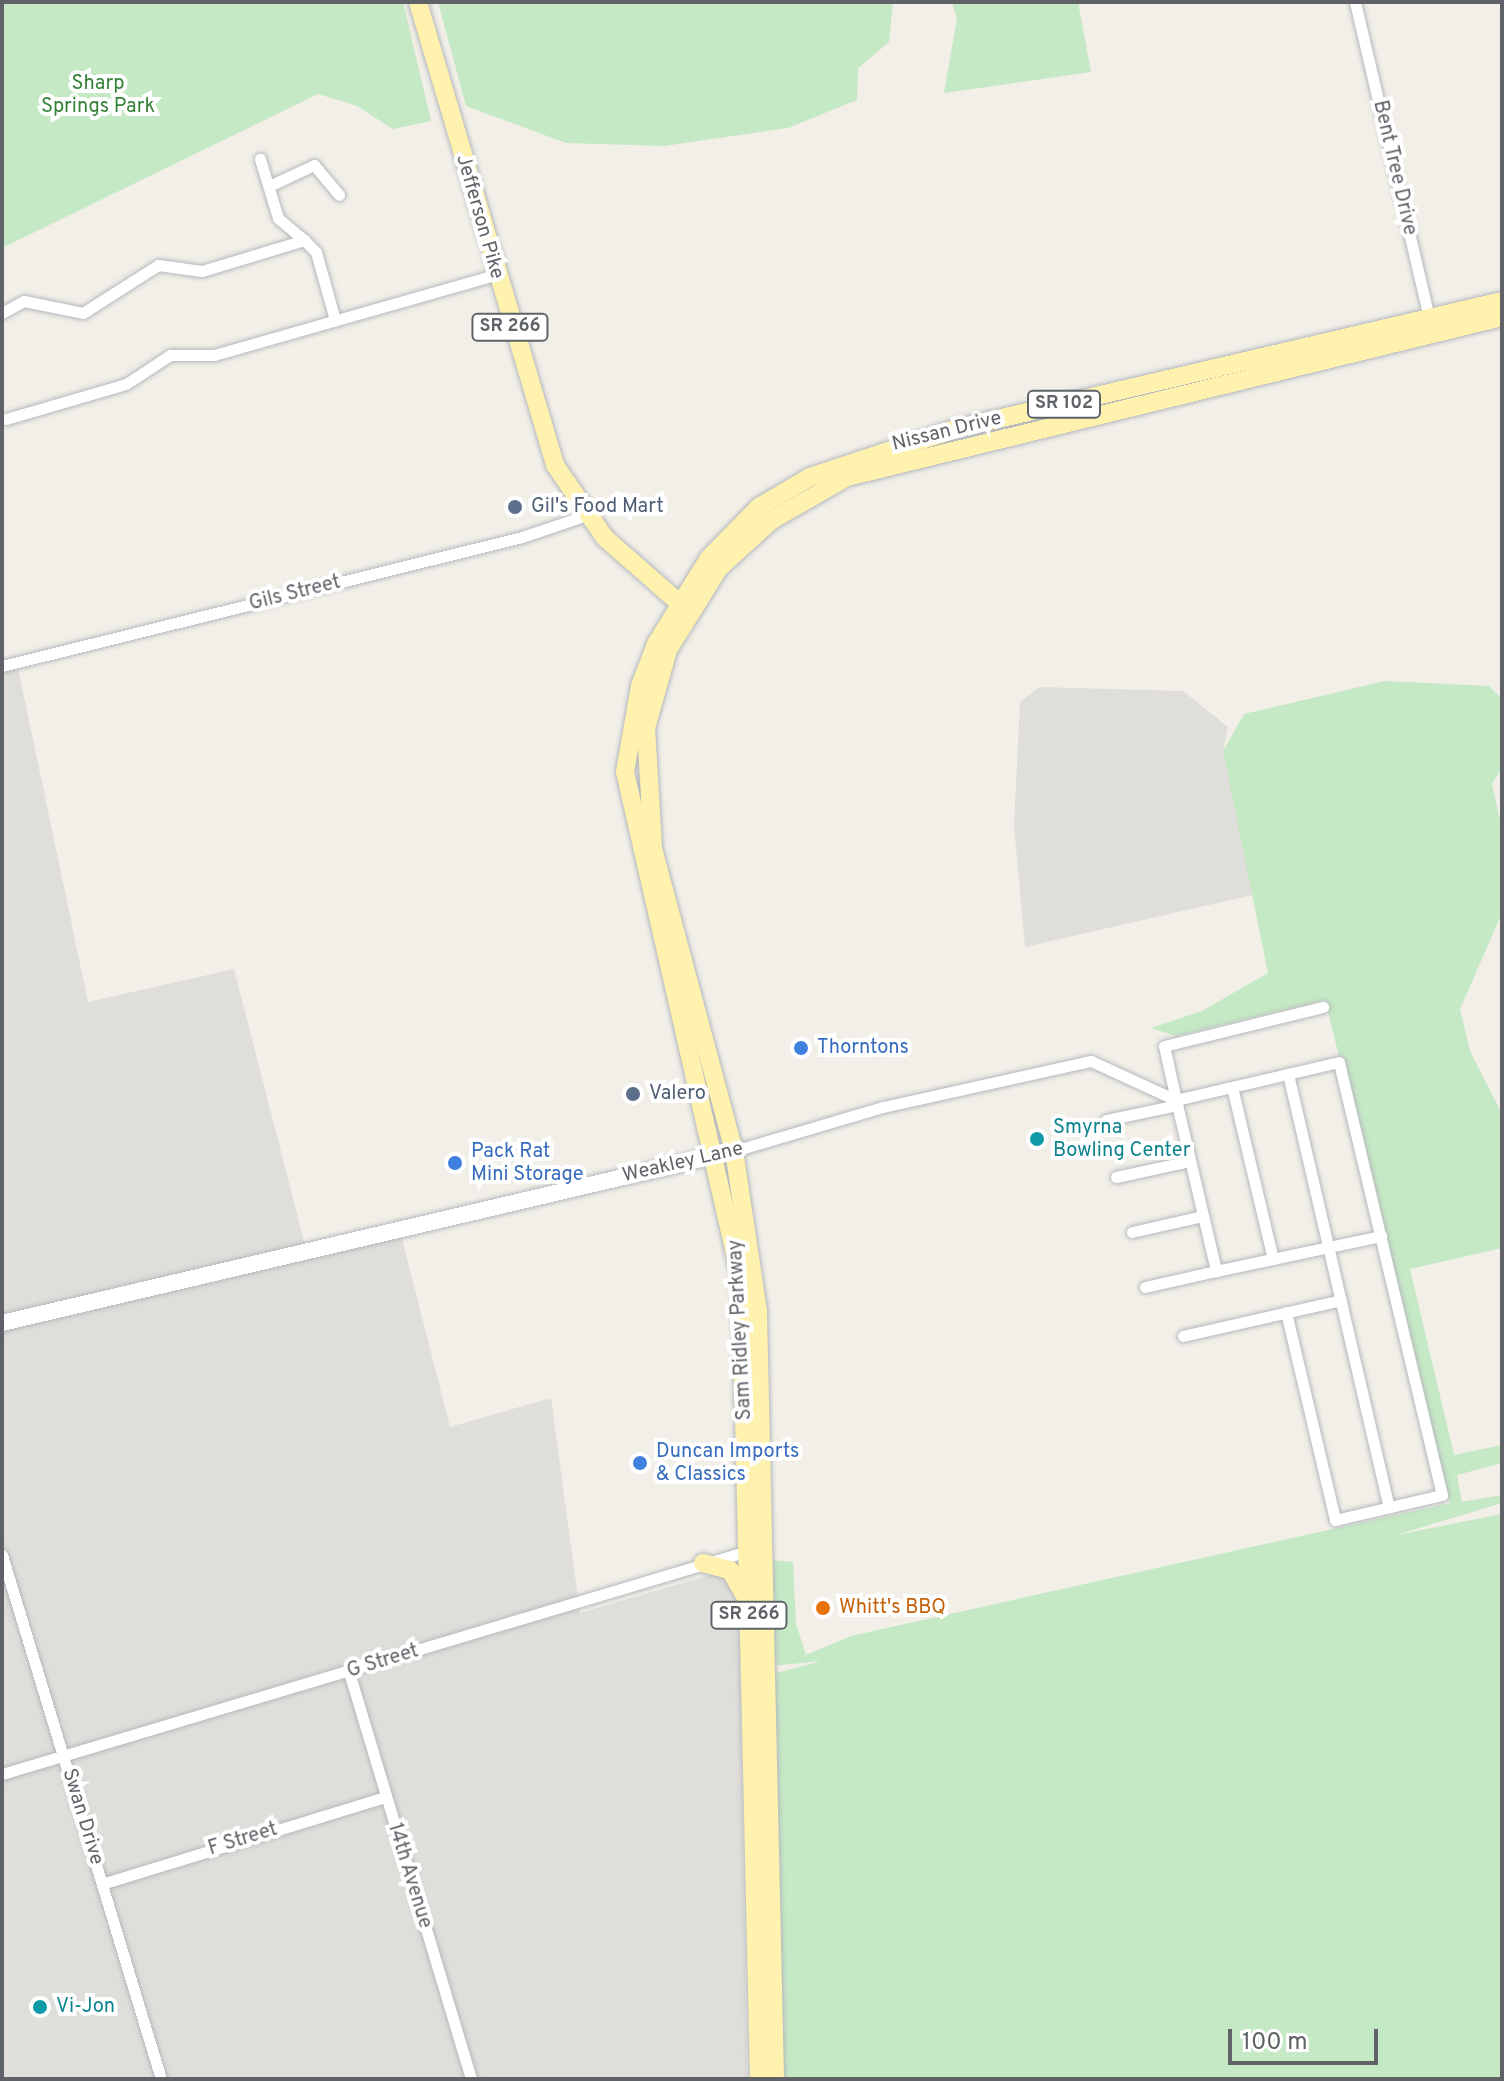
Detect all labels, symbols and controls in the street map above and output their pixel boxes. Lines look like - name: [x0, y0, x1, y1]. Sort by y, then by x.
- park label: Sharp Springs Park: [41, 73, 155, 120]
- street label: Bent Tree Drive: [1367, 98, 1421, 238]
- street label: Jefferson Pike: [450, 152, 508, 282]
- road number: SR 266: [470, 313, 550, 341]
- road number: SR 102: [1026, 390, 1102, 418]
- street label: Nissan Drive: [890, 407, 1004, 457]
- place label: Gil's Food Mart: [531, 495, 664, 519]
- marker: Gil's Food Mart: [506, 498, 524, 516]
- street label: Gils Street: [247, 571, 343, 617]
- place label: Thorntons: [817, 1036, 909, 1060]
- marker: Thorntons: [792, 1039, 810, 1057]
- place label: Valero: [649, 1082, 706, 1106]
- marker: Valero: [624, 1085, 642, 1103]
- place label: Smyrna Bowling Center: [1053, 1116, 1190, 1163]
- marker: Smyrna Bowling Center: [1028, 1130, 1046, 1148]
- street label: Weakley Lane: [620, 1137, 746, 1189]
- place label: Pack Rat Mini Storage: [471, 1140, 584, 1187]
- marker: Pack Rat Mini Storage: [446, 1154, 464, 1172]
- street label: Sam Ridley Parkway: [724, 1239, 758, 1421]
- place label: Duncan Imports & Classics: [656, 1440, 799, 1487]
- marker: Duncan Imports & Classics: [631, 1454, 649, 1472]
- place label: Whitt's BBQ: [839, 1596, 946, 1620]
- marker: Whitt's BBQ: [814, 1599, 832, 1617]
- road number: SR 266: [709, 1601, 789, 1629]
- street label: G Street: [344, 1640, 422, 1684]
- street label: Swan Drive: [56, 1766, 108, 1868]
- street label: F Street: [206, 1818, 280, 1862]
- street label: 14th Avenue: [382, 1820, 436, 1932]
- place label: Vi-Jon: [56, 1995, 115, 2019]
- marker: Vi-Jon: [31, 1998, 49, 2016]
- scale bar: [1232, 2013, 1382, 2063]
- text: 100 m: [1242, 2028, 1308, 2058]

